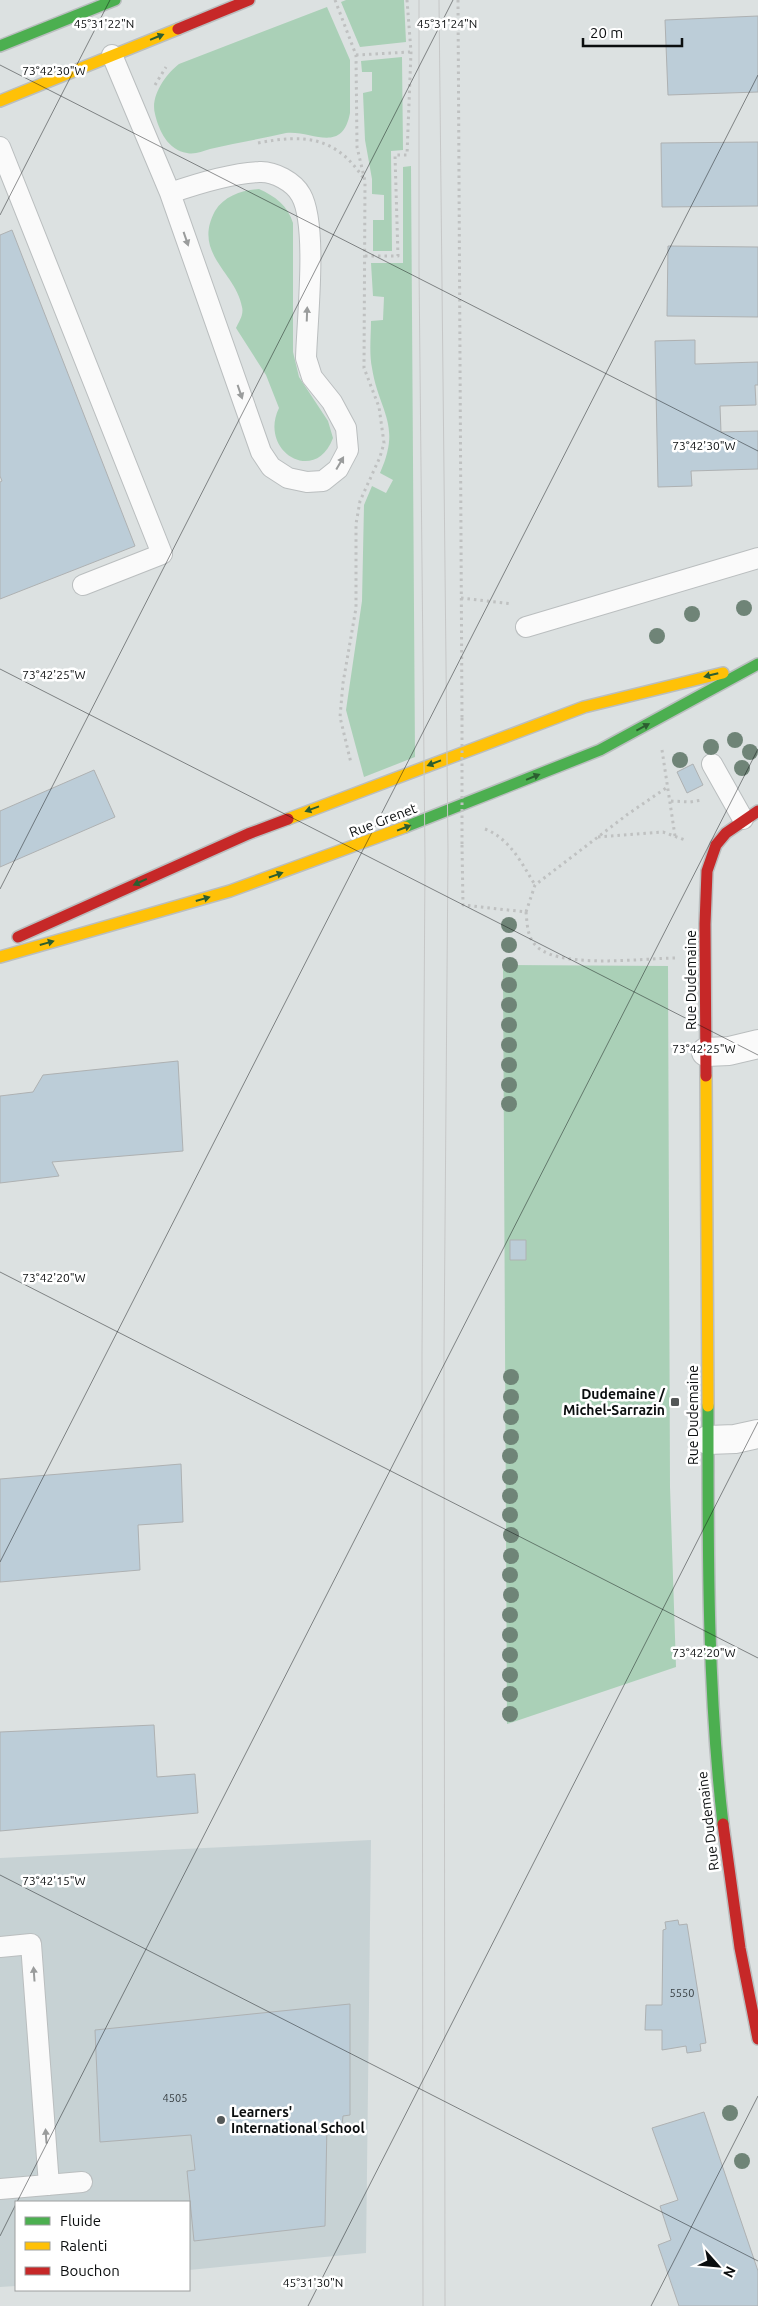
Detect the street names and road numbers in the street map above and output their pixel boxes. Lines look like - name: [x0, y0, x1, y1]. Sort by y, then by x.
- street label: Rue Grenet: [347, 800, 420, 840]
- street label: Rue Dudemaine: [683, 930, 699, 1030]
- street label: Rue Dudemaine: [685, 1365, 701, 1465]
- street label: Rue Dudemaine: [694, 1770, 722, 1872]

